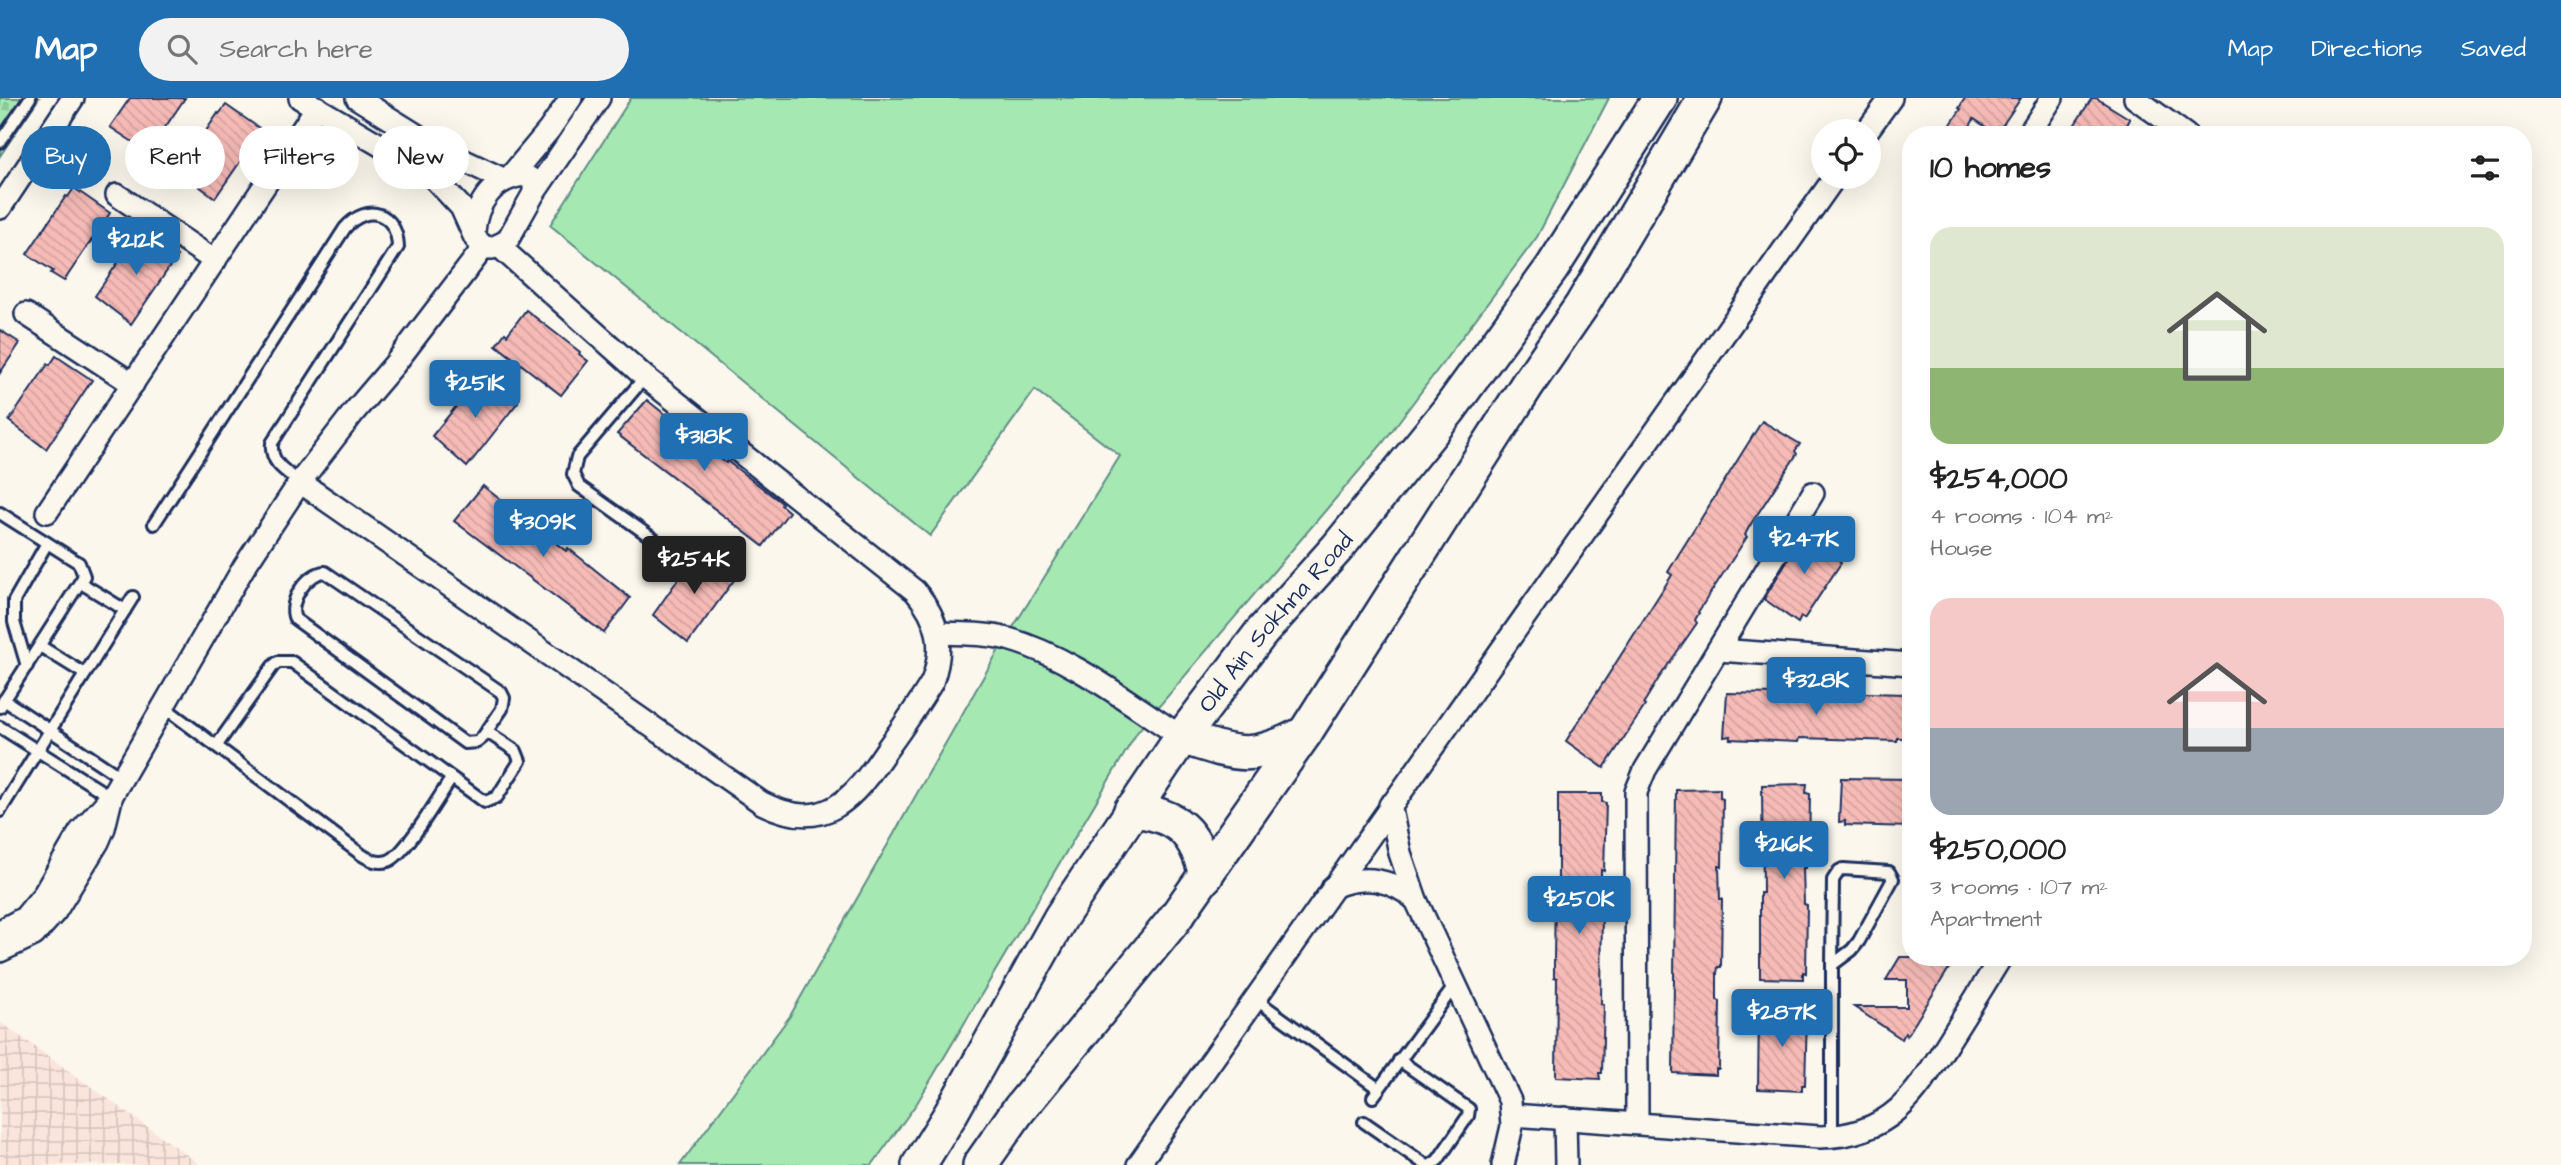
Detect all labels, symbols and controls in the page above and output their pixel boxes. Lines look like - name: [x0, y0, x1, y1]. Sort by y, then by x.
- search box: [139, 18, 629, 81]
- text: Map: [35, 26, 97, 72]
- icon: search: [163, 30, 201, 68]
- text: Search here: [219, 31, 373, 67]
- text: Map: [2228, 32, 2273, 66]
- text: Directions: [2311, 32, 2423, 66]
- text: Saved: [2461, 32, 2526, 66]
- map controls: [1811, 119, 1881, 189]
- button: locate: [1811, 119, 1881, 189]
- chip: Buy: [21, 126, 111, 189]
- chip: Rent: [125, 126, 225, 189]
- chip: Filters: [239, 126, 359, 189]
- chip: New: [373, 126, 469, 189]
- text: 10 homes: [1930, 147, 2051, 189]
- icon: filters: [2466, 149, 2504, 187]
- pin: $212K: [87, 218, 185, 277]
- text: $212K: [108, 224, 164, 256]
- icon: home: [2154, 273, 2280, 399]
- pin: $251K: [426, 360, 524, 420]
- text: $251K: [445, 367, 505, 399]
- pin: $318K: [655, 414, 753, 473]
- text: $318K: [676, 420, 732, 452]
- text: $254,000: [1930, 458, 2068, 500]
- pin: $309K: [494, 500, 592, 559]
- text: 4 rooms · 104 m²: [1930, 500, 2113, 532]
- text: $309K: [510, 506, 576, 538]
- pin: $247K: [1755, 517, 1853, 576]
- text: $247K: [1769, 523, 1839, 555]
- street label: Old Ain Sokhna Road: [1190, 525, 1362, 720]
- text: House: [1930, 532, 1993, 564]
- pin: $254K: [645, 536, 743, 596]
- text: $254K: [658, 543, 730, 575]
- icon: home: [2154, 644, 2280, 770]
- pin: $328K: [1767, 658, 1865, 717]
- text: $328K: [1783, 664, 1849, 696]
- pin: $216K: [1735, 822, 1833, 881]
- text: $216K: [1755, 828, 1813, 860]
- text: $250,000: [1930, 829, 2066, 871]
- text: 3 rooms · 107 m²: [1930, 871, 2108, 903]
- pin: $250K: [1530, 876, 1628, 936]
- text: $250K: [1544, 883, 1614, 915]
- text: Apartment: [1930, 903, 2042, 935]
- pin: $287K: [1733, 990, 1831, 1049]
- text: $287K: [1748, 996, 1816, 1028]

